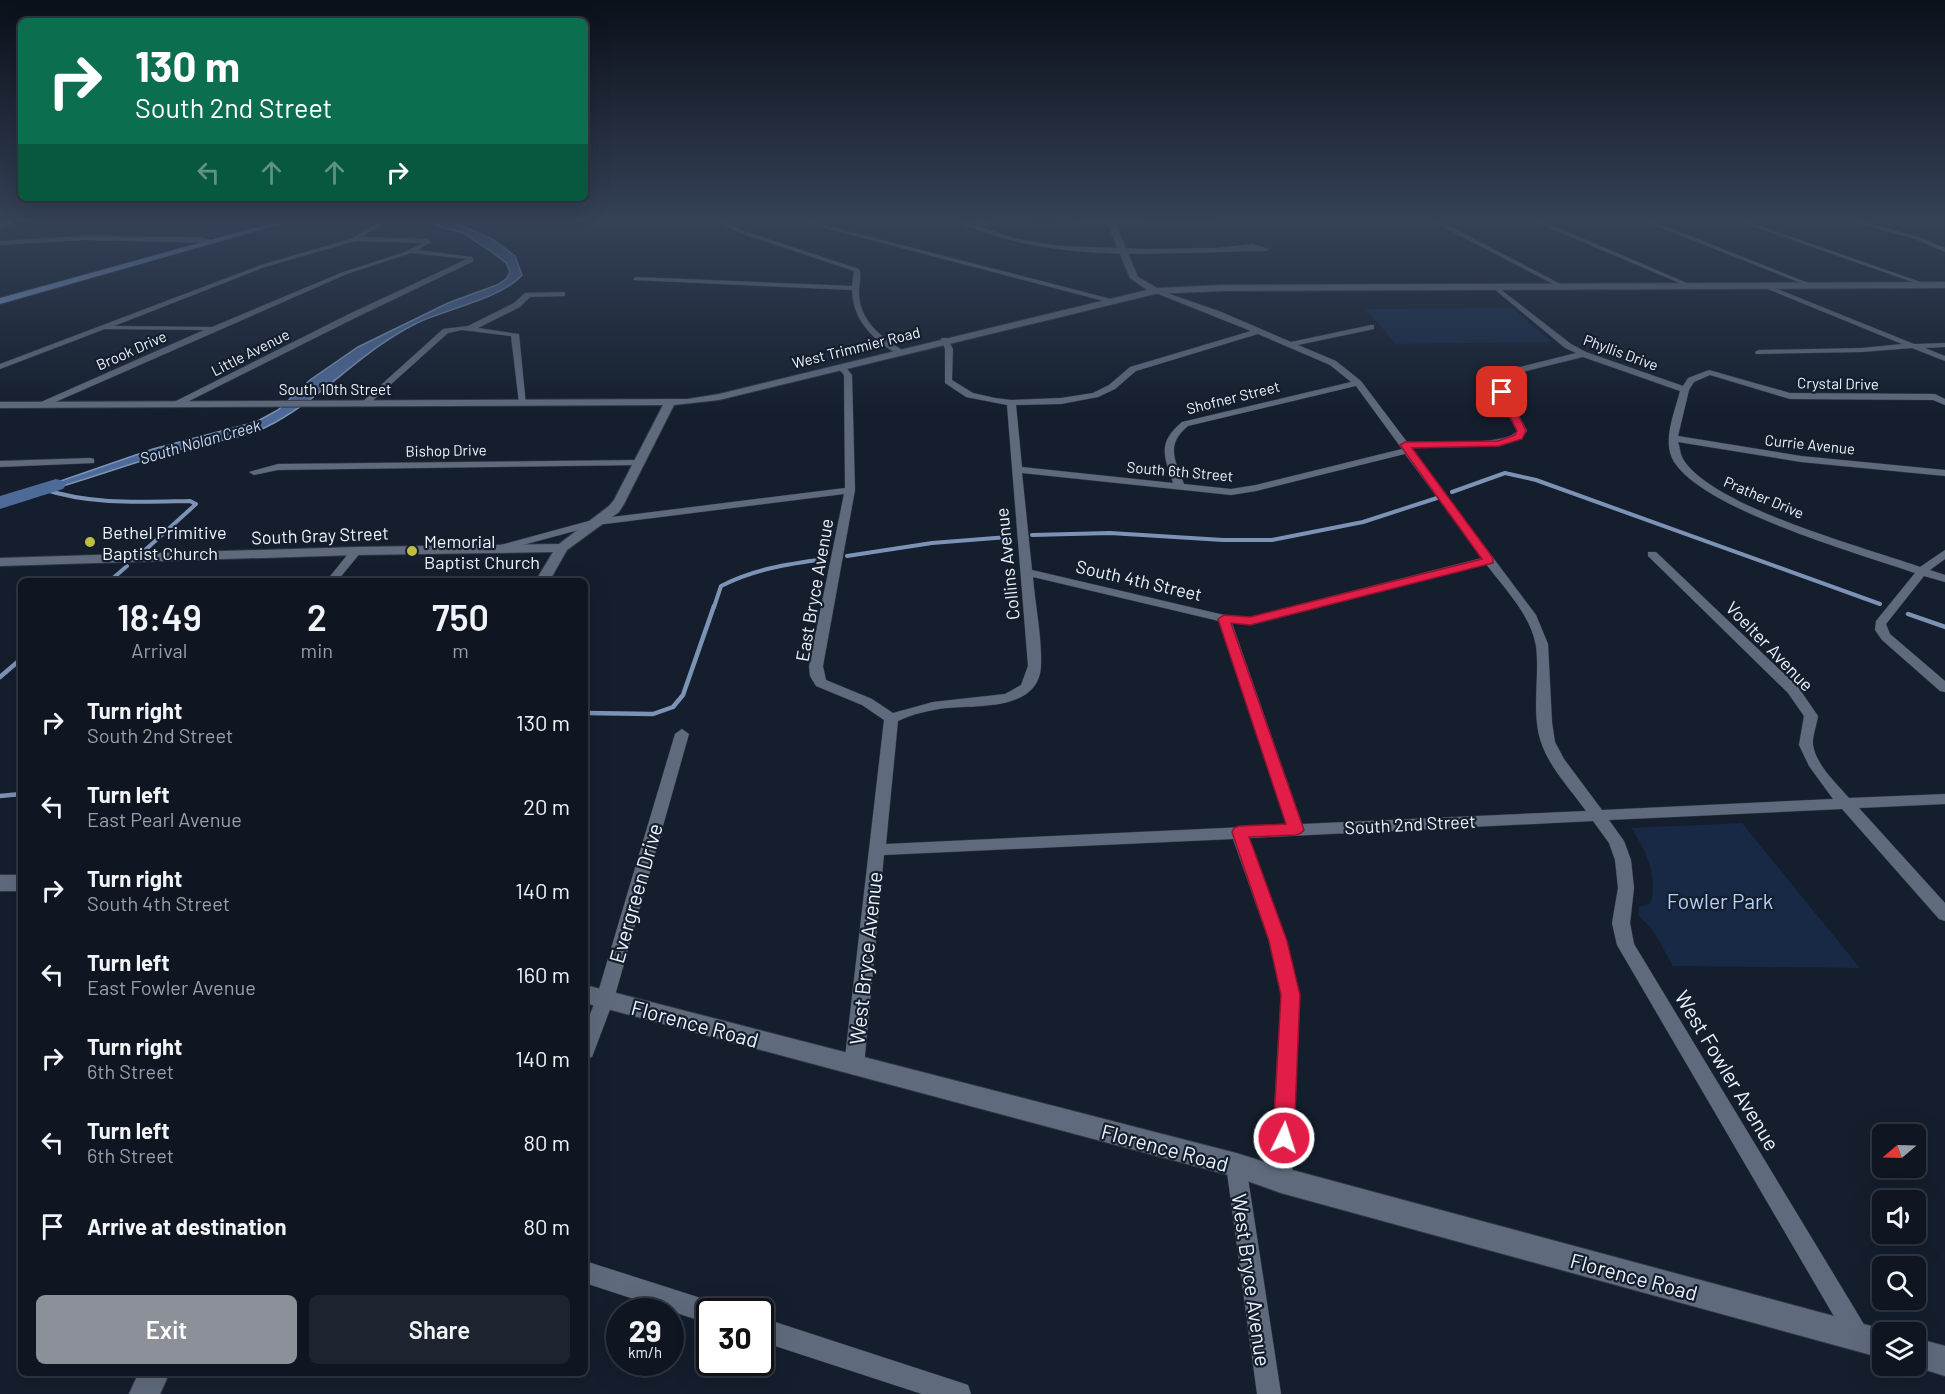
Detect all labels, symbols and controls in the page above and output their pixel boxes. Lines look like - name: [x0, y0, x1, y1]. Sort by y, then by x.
- text: 130 m: [135, 40, 240, 90]
- icon: right: [36, 42, 114, 120]
- text: South 2nd Street: [135, 91, 332, 123]
- icon: left: [192, 156, 225, 189]
- icon: ahead: [255, 156, 288, 189]
- icon: ahead: [318, 156, 351, 189]
- icon: right: [381, 156, 414, 189]
- street label: West Trimmier Road: [790, 322, 922, 372]
- street label: Little Avenue: [208, 325, 292, 379]
- street label: Brook Drive: [93, 327, 169, 373]
- street label: Phyllis Drive: [1581, 330, 1661, 374]
- pin: [1476, 366, 1527, 417]
- street label: Crystal Drive: [1797, 373, 1879, 393]
- icon: arrive: [1485, 375, 1518, 408]
- street label: Shofner Street: [1184, 377, 1282, 417]
- street label: South 10th Street: [279, 380, 391, 398]
- water label: South Nolan Creek: [137, 415, 263, 467]
- street label: Currie Avenue: [1764, 430, 1856, 458]
- street label: Bishop Drive: [405, 440, 487, 460]
- street label: South 6th Street: [1126, 457, 1234, 485]
- street label: Prather Drive: [1721, 472, 1807, 522]
- street label: Collins Avenue: [990, 507, 1024, 621]
- street label: East Bryce Avenue: [791, 517, 837, 663]
- place label: Bethel Primitive Baptist Church: [102, 521, 226, 564]
- street label: South Gray Street: [251, 522, 389, 548]
- place label: Memorial Baptist Church: [424, 530, 540, 573]
- marker: Bethel Primitive Baptist Church: [83, 535, 97, 549]
- marker: Memorial Baptist Church: [405, 544, 419, 558]
- street label: South 4th Street: [1074, 555, 1204, 605]
- text: 18:49: [117, 595, 202, 638]
- text: 2: [307, 595, 327, 638]
- text: 750: [432, 595, 489, 638]
- street label: Voelter Avenue: [1722, 596, 1818, 696]
- text: Arrival: [131, 638, 187, 662]
- text: min: [301, 638, 333, 662]
- text: m: [452, 638, 469, 662]
- text: Turn right: [87, 697, 182, 723]
- icon: right: [36, 706, 69, 739]
- text: 130 m: [516, 709, 570, 735]
- text: South 2nd Street: [87, 723, 233, 747]
- text: Turn left: [87, 781, 170, 807]
- icon: left: [36, 790, 69, 823]
- text: 20 m: [523, 793, 570, 819]
- text: East Pearl Avenue: [87, 807, 242, 831]
- street label: South 2nd Street: [1344, 810, 1476, 838]
- street label: Evergreen Drive: [603, 820, 667, 966]
- text: Turn right: [87, 865, 182, 891]
- street label: West Bryce Avenue: [843, 870, 887, 1046]
- icon: right: [36, 874, 69, 907]
- text: 140 m: [515, 877, 570, 903]
- park label: Fowler Park: [1667, 888, 1773, 913]
- text: South 4th Street: [87, 891, 230, 915]
- text: Turn left: [87, 949, 170, 975]
- icon: left: [36, 958, 69, 991]
- text: 160 m: [516, 961, 570, 987]
- text: East Fowler Avenue: [87, 975, 256, 999]
- street label: West Fowler Avenue: [1670, 985, 1786, 1155]
- street label: Florence Road: [629, 994, 761, 1052]
- text: Turn right: [87, 1033, 182, 1059]
- icon: right: [36, 1042, 69, 1075]
- text: 140 m: [515, 1045, 570, 1071]
- text: 6th Street: [87, 1059, 174, 1083]
- position arrow: [1252, 1106, 1316, 1170]
- text: Turn left: [87, 1117, 170, 1143]
- street label: Florence Road: [1099, 1118, 1231, 1176]
- north arrow: [1872, 1124, 1926, 1178]
- map controls: [1872, 1124, 1926, 1376]
- icon: left: [36, 1126, 69, 1159]
- text: 80 m: [524, 1129, 570, 1155]
- text: 6th Street: [87, 1143, 174, 1167]
- button: sound: [1872, 1190, 1926, 1244]
- street label: West Bryce Avenue: [1228, 1192, 1276, 1368]
- icon: arrive: [36, 1210, 69, 1243]
- text: Arrive at destination: [87, 1213, 286, 1239]
- text: 80 m: [524, 1213, 570, 1239]
- street label: Florence Road: [1568, 1247, 1700, 1305]
- button: search: [1872, 1256, 1926, 1310]
- button: Exit: [36, 1295, 297, 1364]
- button: Share: [309, 1295, 570, 1364]
- speed limit sign: 30: [696, 1298, 774, 1376]
- text: 29: [629, 1312, 661, 1348]
- button: layers: [1872, 1322, 1926, 1376]
- text: km/h: [628, 1343, 662, 1361]

